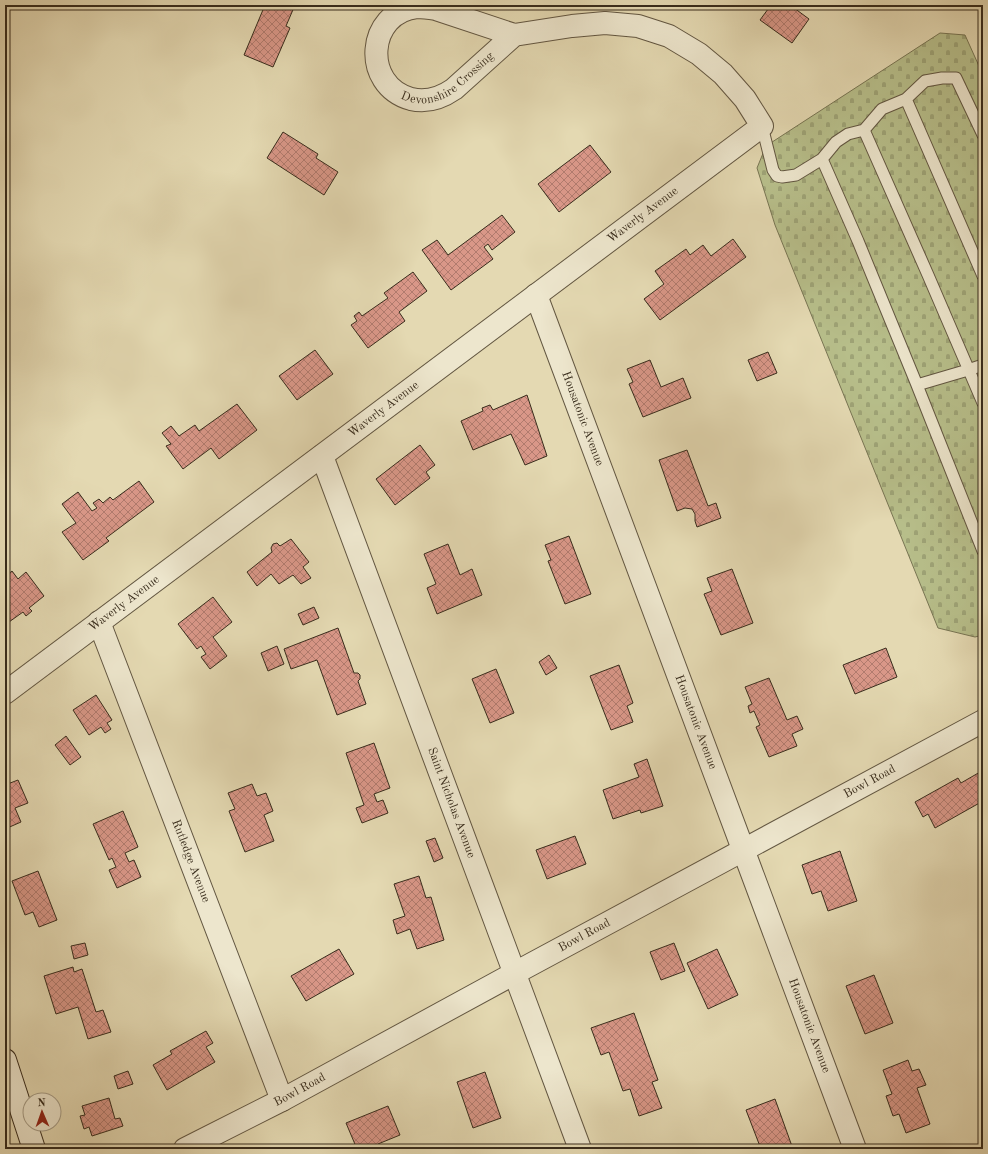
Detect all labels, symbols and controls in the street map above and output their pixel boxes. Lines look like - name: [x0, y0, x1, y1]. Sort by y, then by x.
- street label: Devonshire Crossing: [399, 50, 497, 107]
- street label: Waverly Avenue: [605, 185, 681, 245]
- street label: Housatonic Avenue: [559, 370, 605, 468]
- street label: Waverly Avenue: [346, 379, 421, 440]
- street label: Waverly Avenue: [87, 573, 162, 634]
- street label: Housatonic Avenue: [673, 673, 719, 771]
- street label: Saint Nicholas Avenue: [425, 746, 477, 860]
- street label: Bowl Road: [842, 763, 898, 801]
- street label: Rutledge Avenue: [169, 818, 212, 905]
- street label: Bowl Road: [557, 917, 612, 954]
- street label: Housatonic Avenue: [786, 977, 832, 1075]
- street label: Bowl Road: [272, 1071, 328, 1109]
- north arrow: [22, 1092, 62, 1132]
- text: N: [37, 1098, 47, 1109]

